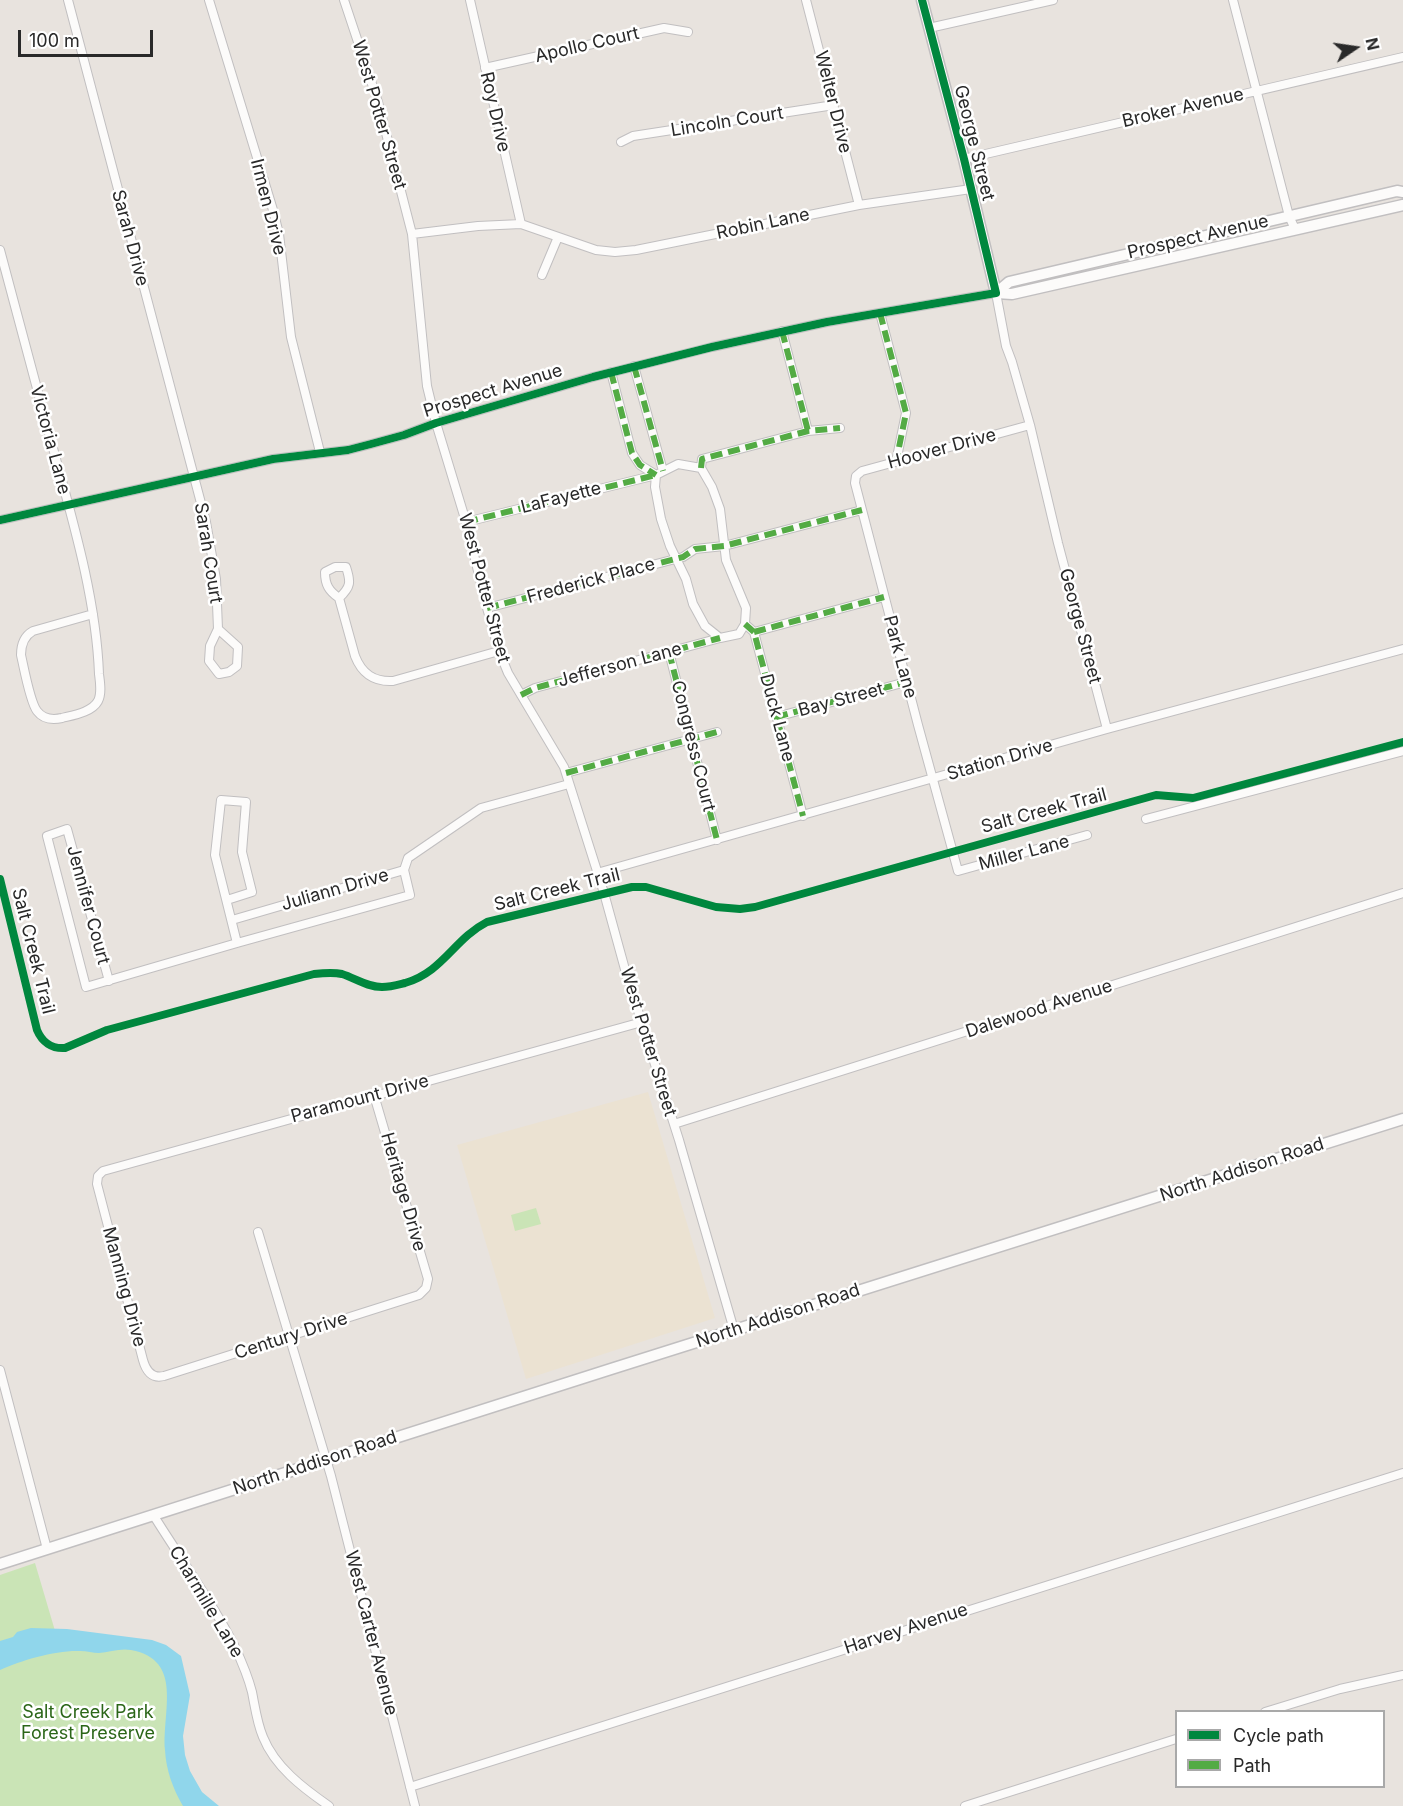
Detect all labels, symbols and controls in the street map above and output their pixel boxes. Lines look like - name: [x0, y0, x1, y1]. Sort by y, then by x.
- scale bar: [21, 18, 156, 56]
- north arrow: [1325, 18, 1385, 78]
- street label: Apollo Court: [533, 23, 641, 67]
- text: 100 m: [29, 30, 80, 51]
- text: N: [1361, 36, 1384, 52]
- street label: West Potter Street: [347, 38, 411, 192]
- street label: Welter Drive: [810, 49, 856, 155]
- street label: Roy Drive: [475, 70, 515, 154]
- street label: George Street: [949, 83, 999, 203]
- street label: Broker Avenue: [1120, 84, 1246, 132]
- street label: Lincoln Court: [669, 102, 785, 142]
- street label: Irmen Drive: [246, 157, 290, 257]
- street label: Sarah Drive: [107, 187, 153, 289]
- street label: Robin Lane: [714, 204, 812, 244]
- street label: Prospect Avenue: [1125, 210, 1271, 264]
- street label: Prospect Avenue: [421, 360, 565, 422]
- street label: Victoria Lane: [25, 383, 75, 497]
- street label: Hoover Drive: [885, 424, 999, 474]
- street label: LaFayette: [518, 478, 604, 518]
- street label: Sarah Court: [189, 501, 227, 605]
- street label: West Potter Street: [454, 511, 514, 665]
- street label: Frederick Place: [524, 553, 658, 609]
- street label: George Street: [1054, 566, 1106, 686]
- street label: Park Lane: [879, 613, 921, 701]
- street label: Jefferson Lane: [556, 638, 684, 692]
- street label: Duck Lane: [755, 672, 799, 764]
- street label: Congress Court: [666, 678, 720, 814]
- street label: Bay Street: [796, 678, 886, 722]
- street label: Station Drive: [945, 735, 1055, 785]
- street label: Salt Creek Trail: [979, 784, 1109, 838]
- street label: Miller Lane: [976, 831, 1072, 875]
- street label: Jennifer Court: [62, 843, 114, 967]
- street label: Juliann Drive: [279, 864, 391, 916]
- street label: Salt Creek Trail: [492, 864, 622, 916]
- street label: Salt Creek Trail: [7, 886, 59, 1016]
- street label: West Potter Street: [615, 965, 681, 1119]
- street label: Dalewood Avenue: [963, 975, 1115, 1043]
- street label: Paramount Drive: [289, 1070, 431, 1128]
- street label: Heritage Drive: [376, 1130, 430, 1254]
- street label: North Addison Road: [1157, 1133, 1327, 1207]
- street label: Manning Drive: [98, 1225, 150, 1349]
- street label: North Addison Road: [693, 1279, 863, 1353]
- street label: Century Drive: [232, 1308, 350, 1364]
- street label: North Addison Road: [230, 1426, 400, 1500]
- street label: Charmille Lane: [164, 1542, 248, 1662]
- street label: West Carter Avenue: [340, 1548, 402, 1718]
- street label: Harvey Avenue: [841, 1599, 971, 1659]
- park label: Salt Creek Park Forest Preserve: [21, 1702, 155, 1744]
- legend: [1175, 1710, 1385, 1788]
- text: Cycle path: [1233, 1725, 1324, 1746]
- text: Path: [1233, 1755, 1271, 1776]

